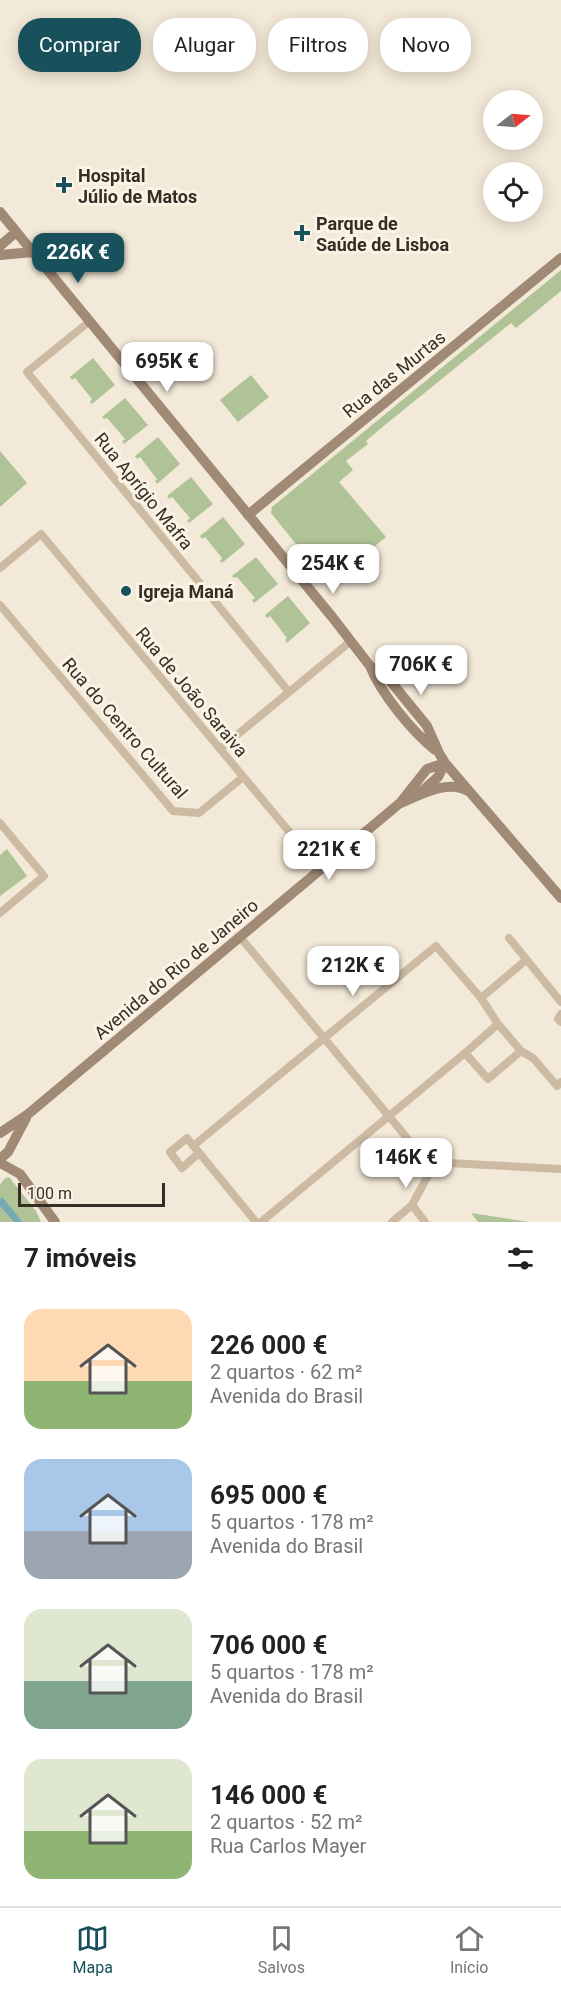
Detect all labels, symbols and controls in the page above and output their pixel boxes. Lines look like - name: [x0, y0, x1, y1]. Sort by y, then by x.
- chip: Comprar: [18, 18, 141, 72]
- chip: Alugar: [153, 18, 256, 72]
- chip: Filtros: [268, 18, 368, 72]
- chip: Novo: [380, 18, 471, 72]
- north arrow: [483, 90, 543, 150]
- map controls: [483, 90, 543, 222]
- button: locate: [483, 162, 543, 222]
- place label: Hospital Júlio de Matos: [78, 165, 197, 207]
- marker: Hospital Júlio de Matos: [55, 176, 73, 194]
- place label: Parque de Saúde de Lisboa: [316, 213, 449, 255]
- marker: Parque de Saúde de Lisboa: [293, 224, 311, 242]
- pin: 226K €: [29, 233, 127, 284]
- text: 226K €: [46, 240, 110, 264]
- street label: Rua das Murtas: [338, 326, 450, 422]
- pin: 695K €: [118, 342, 216, 393]
- text: 695K €: [135, 349, 199, 373]
- street label: Rua Aprígio Mafra: [90, 428, 198, 554]
- pin: 254K €: [284, 544, 382, 595]
- text: 254K €: [301, 551, 365, 575]
- place label: Igreja Maná: [138, 581, 234, 602]
- marker: Igreja Maná: [119, 584, 133, 598]
- street label: Rua de João Saraiva: [132, 623, 252, 761]
- pin: 706K €: [372, 645, 470, 696]
- text: 706K €: [389, 652, 453, 676]
- street label: Rua do Centro Cultural: [58, 653, 192, 803]
- pin: 221K €: [280, 830, 378, 881]
- text: 221K €: [297, 837, 361, 861]
- street label: Avenida do Rio de Janeiro: [90, 894, 262, 1044]
- pin: 212K €: [304, 946, 402, 997]
- text: 212K €: [321, 953, 385, 977]
- pin: 146K €: [357, 1138, 455, 1189]
- text: 146K €: [374, 1145, 438, 1169]
- scale bar: [18, 1180, 165, 1208]
- text: 100 m: [27, 1184, 72, 1203]
- icon: filters: [504, 1242, 537, 1275]
- text: 7 imóveis: [24, 1243, 137, 1273]
- text: 226 000 €: [210, 1330, 327, 1360]
- icon: home: [72, 1333, 144, 1405]
- text: 2 quartos · 62 m²: [210, 1360, 362, 1384]
- text: Avenida do Brasil: [210, 1384, 363, 1408]
- text: 695 000 €: [210, 1480, 327, 1510]
- icon: home: [72, 1483, 144, 1555]
- text: 5 quartos · 178 m²: [210, 1510, 374, 1534]
- text: Avenida do Brasil: [210, 1534, 363, 1558]
- text: 706 000 €: [210, 1630, 327, 1660]
- icon: home: [72, 1633, 144, 1705]
- text: 5 quartos · 178 m²: [210, 1660, 374, 1684]
- text: Avenida do Brasil: [210, 1684, 363, 1708]
- text: 146 000 €: [210, 1780, 327, 1810]
- icon: home: [72, 1783, 144, 1855]
- text: 2 quartos · 52 m²: [210, 1810, 362, 1834]
- text: Rua Carlos Mayer: [210, 1834, 366, 1858]
- tab: Mapa: [72, 1922, 113, 1977]
- tab: Salvos: [258, 1922, 305, 1977]
- tab: Início: [450, 1922, 488, 1977]

